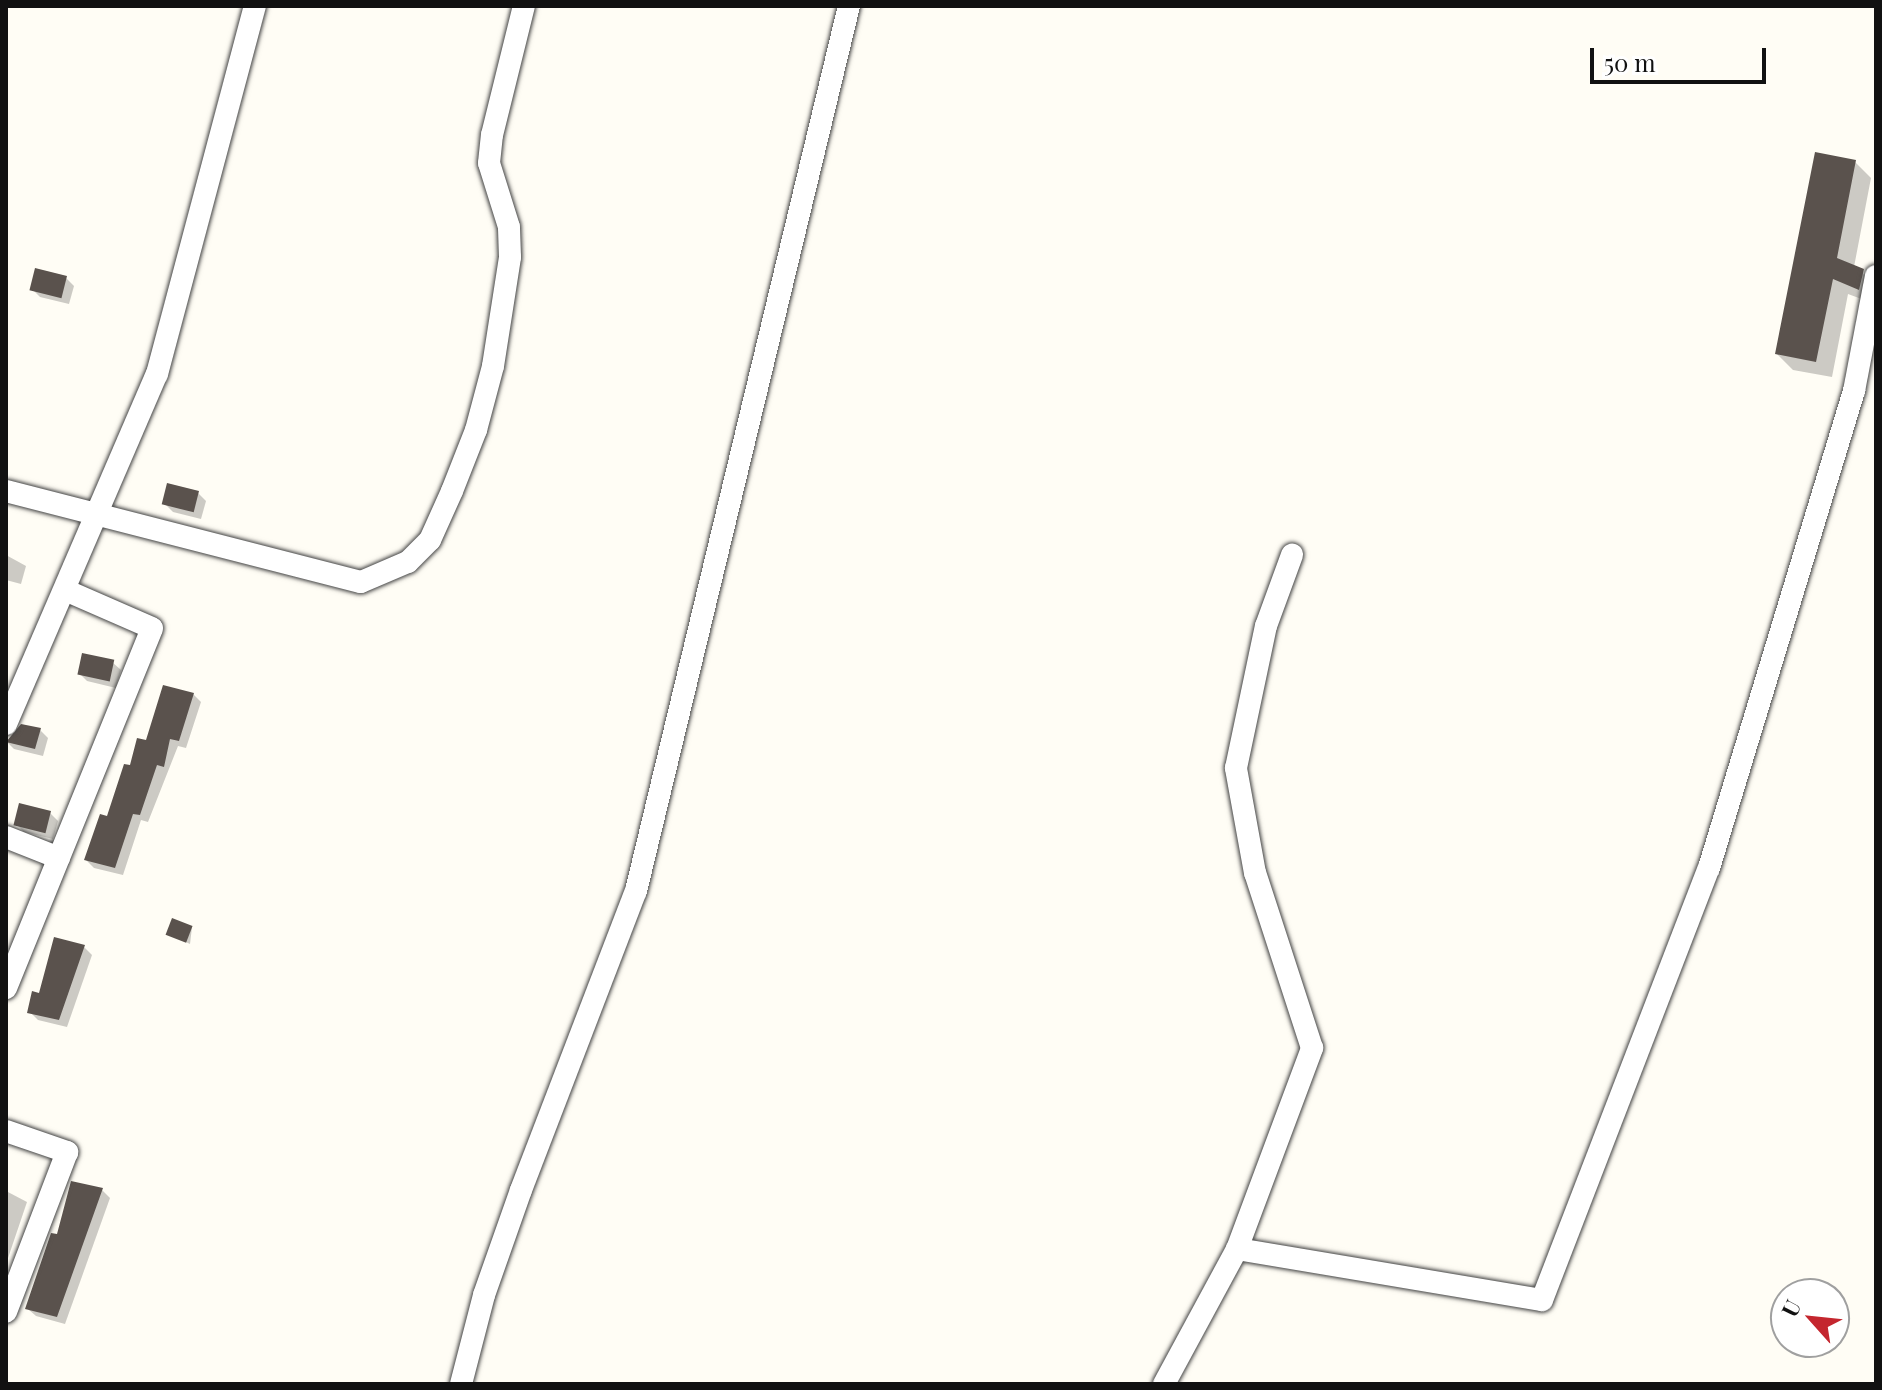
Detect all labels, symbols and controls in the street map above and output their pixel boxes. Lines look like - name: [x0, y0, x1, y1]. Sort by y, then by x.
- scale bar: [1594, 32, 1770, 82]
- text: 50 m: [1604, 46, 1656, 78]
- north arrow: [1770, 1278, 1850, 1358]
- text: U: [1774, 1294, 1807, 1322]

